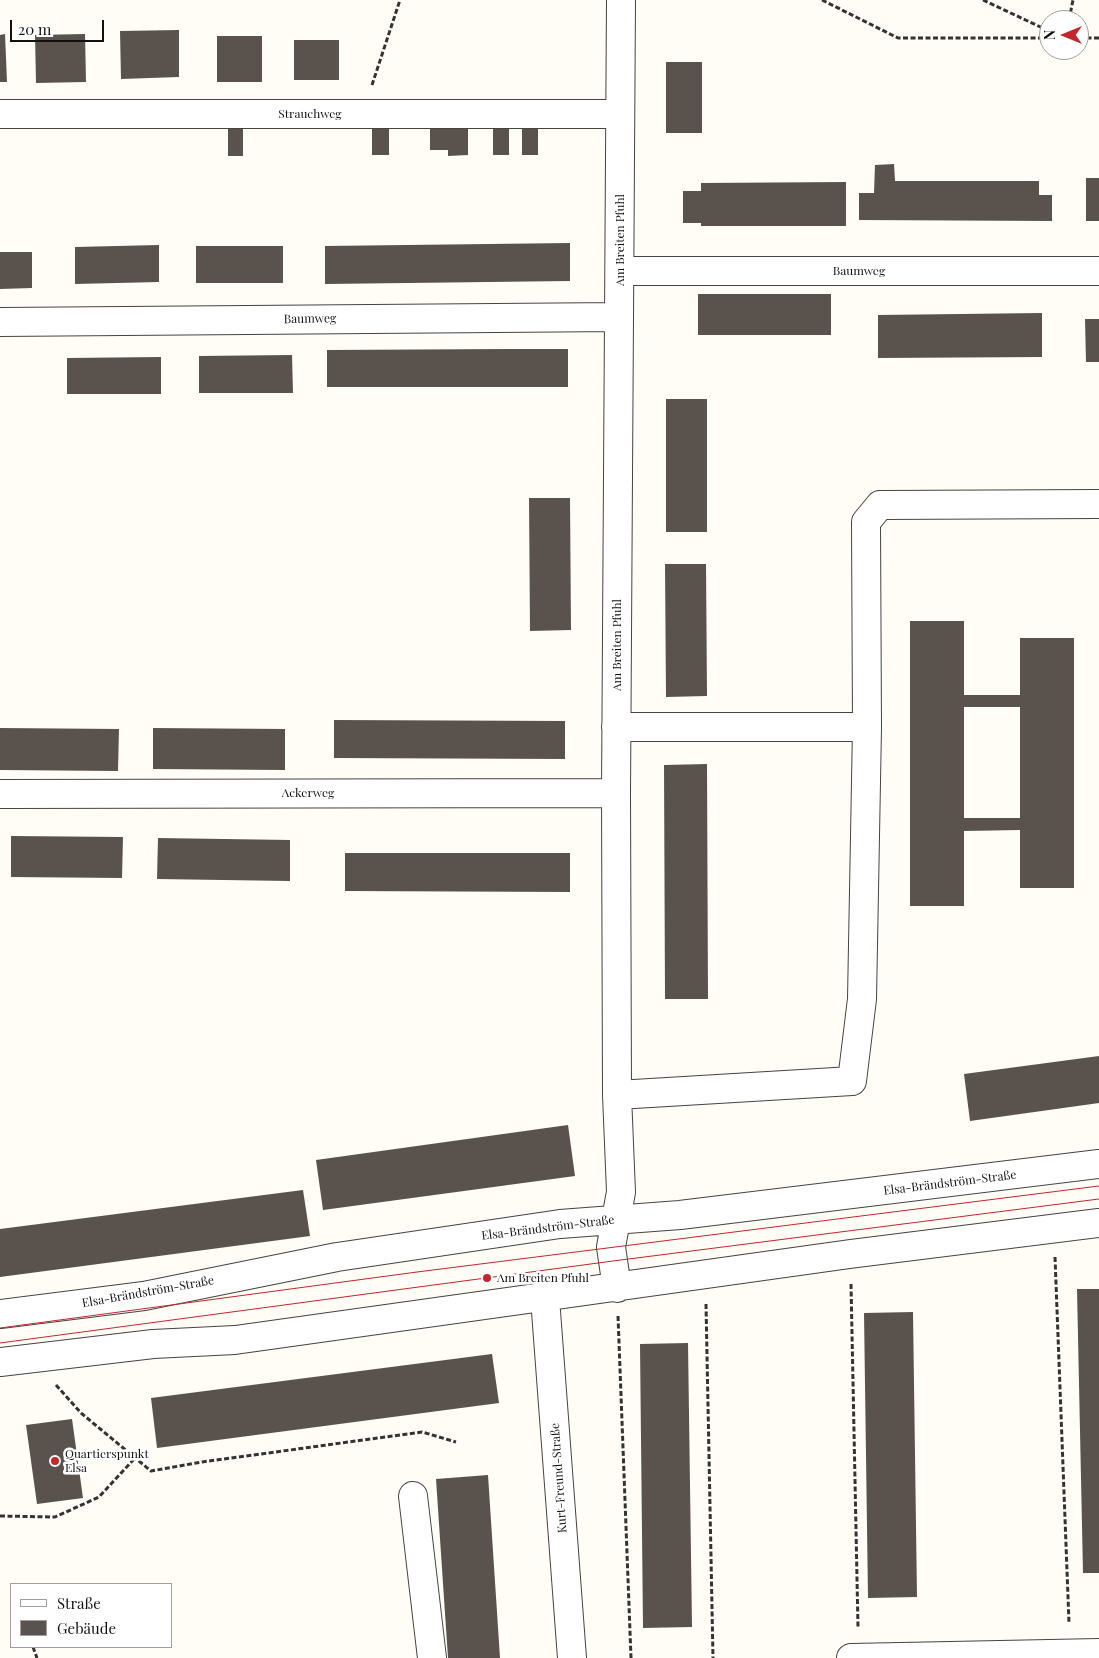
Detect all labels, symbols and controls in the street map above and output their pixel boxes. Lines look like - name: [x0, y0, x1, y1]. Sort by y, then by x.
- scale bar: [12, 10, 106, 42]
- north arrow: [1039, 10, 1089, 60]
- text: 20 m: [18, 19, 51, 39]
- text: N: [1040, 30, 1059, 40]
- street label: Strauchweg: [278, 107, 342, 121]
- street label: Am Breiten Pfuhl: [613, 194, 627, 286]
- street label: Baumweg: [833, 264, 885, 278]
- street label: Baumweg: [284, 311, 336, 327]
- street label: Am Breiten Pfuhl: [610, 599, 624, 691]
- street label: Ackerweg: [282, 786, 334, 800]
- street label: Elsa-Brändström-Straße: [883, 1168, 1017, 1198]
- street label: Elsa-Brändström-Straße: [481, 1213, 615, 1243]
- place label: Am Breiten Pfuhl: [497, 1271, 589, 1285]
- marker: Am Breiten Pfuhl: [481, 1272, 493, 1284]
- street label: Elsa-Brändström-Straße: [81, 1273, 215, 1311]
- street label: Kurt-Freund-Straße: [548, 1422, 570, 1534]
- place label: Quartierspunkt Elsa: [65, 1447, 149, 1475]
- marker: Quartierspunkt Elsa: [49, 1455, 61, 1467]
- legend: [10, 1583, 172, 1648]
- text: Straße: [57, 1593, 101, 1613]
- text: Gebäude: [57, 1618, 116, 1638]

